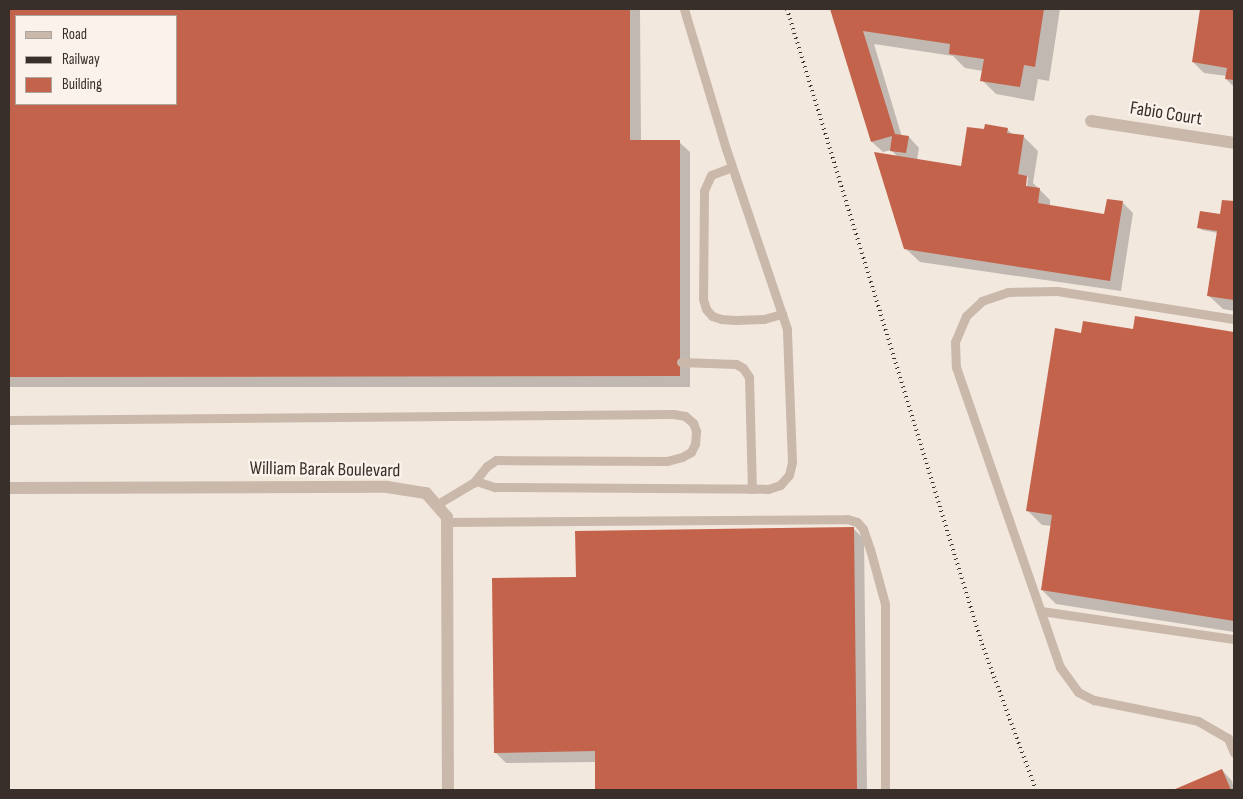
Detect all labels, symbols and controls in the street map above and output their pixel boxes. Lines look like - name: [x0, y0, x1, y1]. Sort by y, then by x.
- legend: [15, 15, 178, 105]
- text: Road: [62, 25, 87, 44]
- text: Railway: [62, 50, 100, 69]
- text: Building: [62, 75, 102, 94]
- street label: Fabio Court: [1128, 97, 1204, 131]
- street label: William Barak Boulevard: [249, 457, 401, 483]

